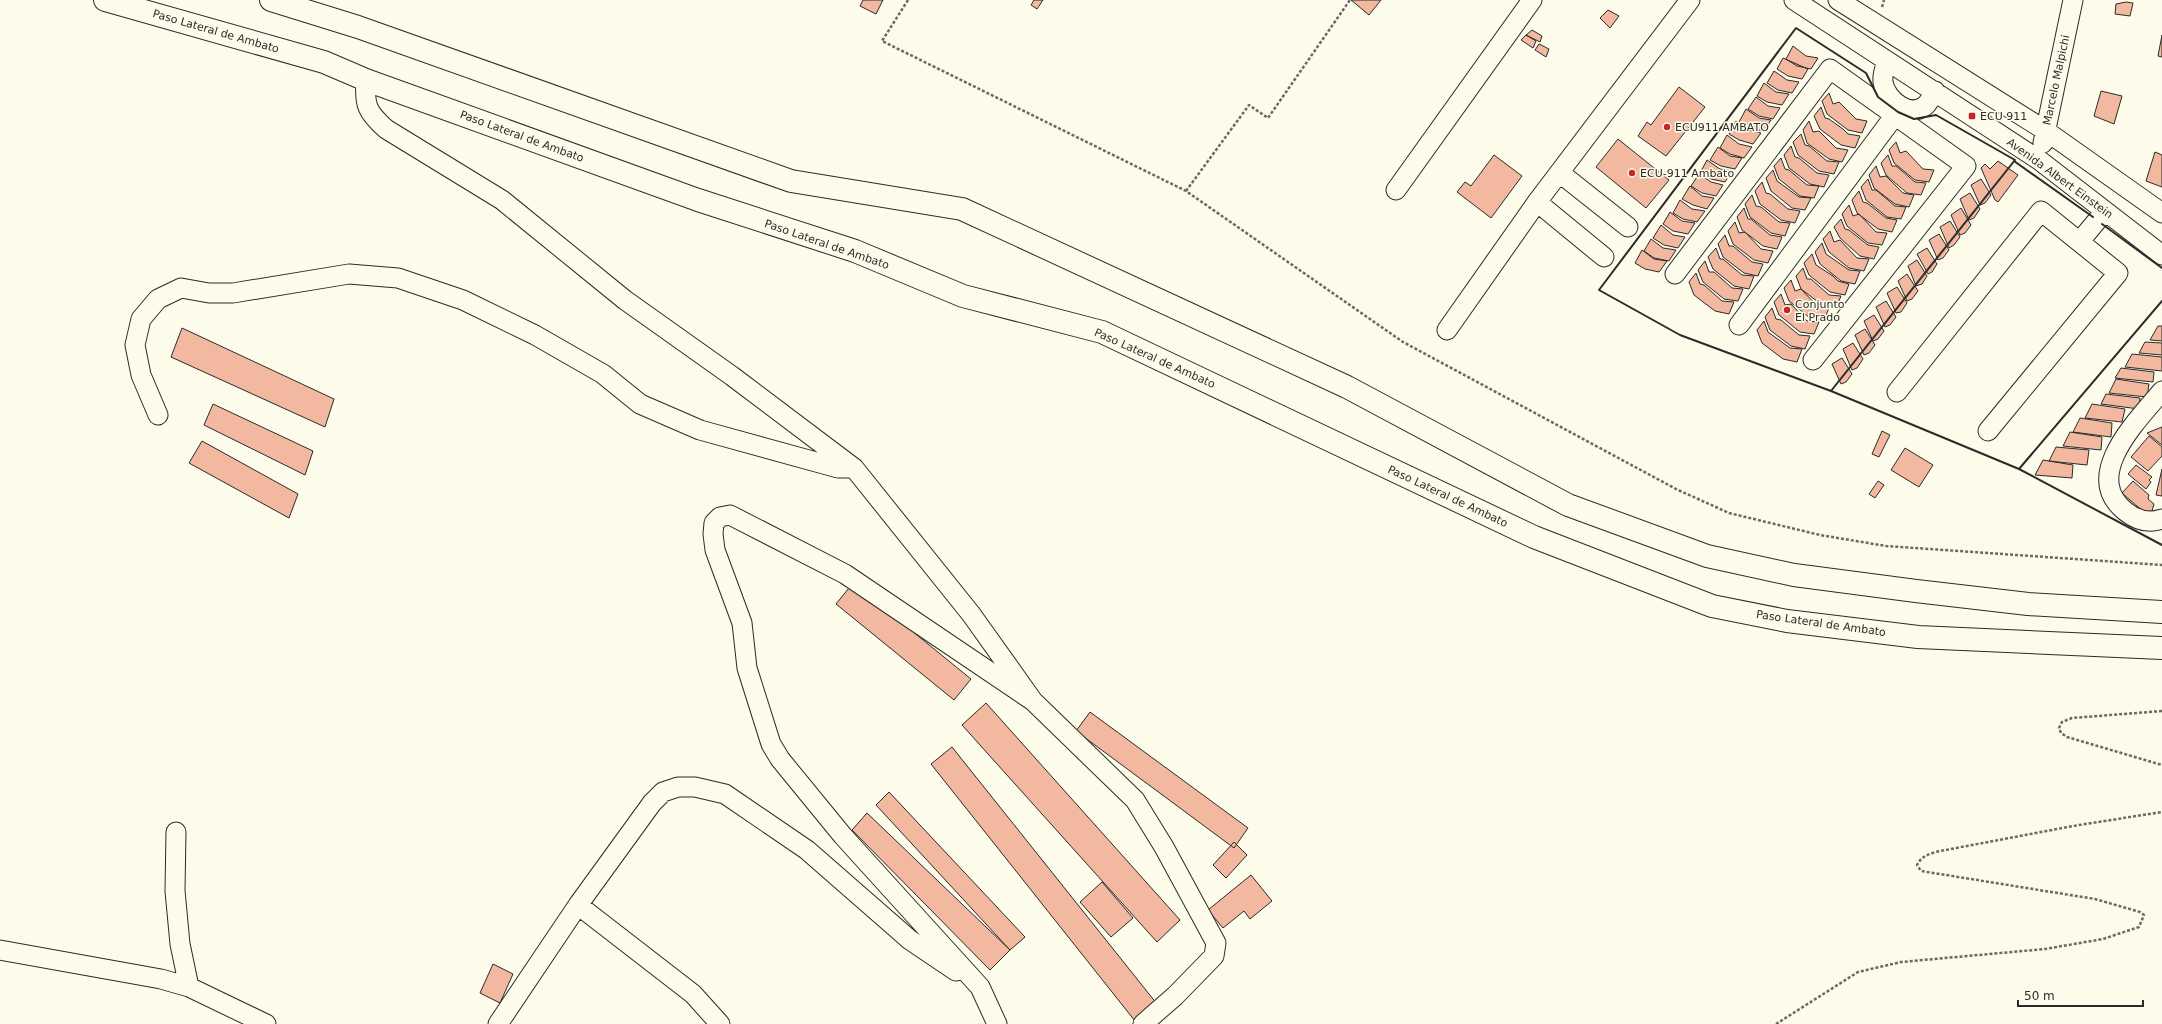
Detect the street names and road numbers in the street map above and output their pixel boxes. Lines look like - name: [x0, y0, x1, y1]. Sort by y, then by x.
- street label: Paso Lateral de Ambato: [151, 7, 281, 56]
- street label: Marcelo Malpichi: [2041, 34, 2072, 126]
- street label: Paso Lateral de Ambato: [458, 108, 586, 165]
- street label: Avenida Albert Einstein: [2004, 136, 2115, 221]
- street label: Paso Lateral de Ambato: [763, 217, 891, 272]
- street label: Paso Lateral de Ambato: [1092, 326, 1217, 391]
- street label: Paso Lateral de Ambato: [1386, 463, 1510, 530]
- street label: Paso Lateral de Ambato: [1755, 608, 1887, 639]

